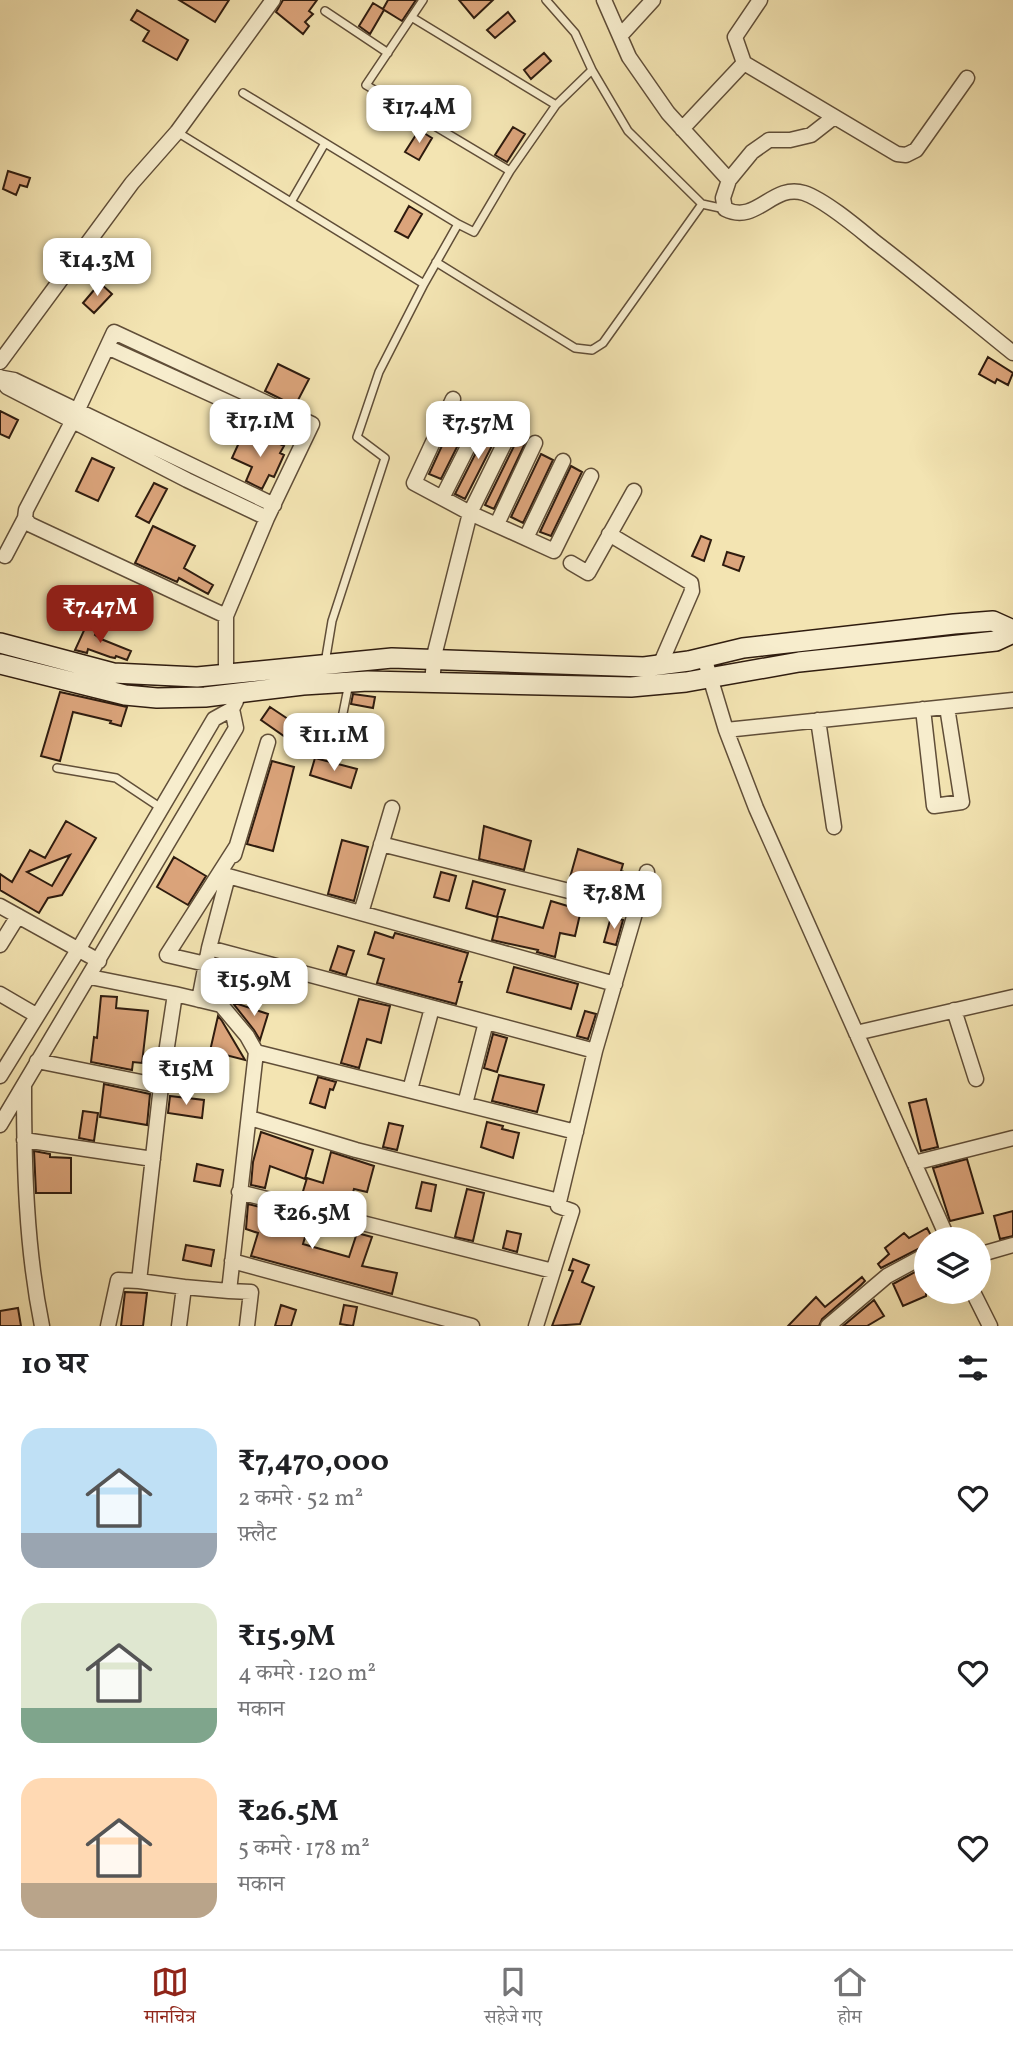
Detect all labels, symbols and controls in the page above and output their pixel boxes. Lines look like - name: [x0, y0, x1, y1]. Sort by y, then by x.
- pin: ₹17.4M: [362, 86, 476, 145]
- text: ₹17.4M: [382, 92, 456, 124]
- pin: ₹14.3M: [40, 238, 154, 298]
- text: ₹14.3M: [59, 245, 135, 277]
- pin: ₹17.1M: [203, 400, 317, 459]
- pin: ₹7.57M: [421, 402, 535, 461]
- text: ₹17.1M: [226, 406, 294, 438]
- text: ₹7.57M: [442, 408, 514, 440]
- pin: ₹7.47M: [43, 586, 157, 645]
- text: ₹7.47M: [63, 592, 137, 624]
- pin: ₹11.1M: [277, 714, 391, 773]
- text: ₹11.1M: [299, 720, 369, 752]
- pin: ₹7.8M: [565, 872, 663, 931]
- text: ₹7.8M: [583, 878, 645, 910]
- pin: ₹15.9M: [197, 958, 311, 1018]
- text: ₹15.9M: [217, 965, 291, 997]
- pin: ₹15M: [145, 1048, 227, 1107]
- text: ₹15M: [158, 1054, 214, 1086]
- pin: ₹26.5M: [255, 1192, 369, 1251]
- text: ₹26.5M: [274, 1198, 350, 1230]
- map controls: [914, 1227, 991, 1304]
- button: layers: [914, 1227, 991, 1304]
- text: 10 घर: [21, 1344, 87, 1386]
- icon: filters: [954, 1349, 992, 1387]
- text: ₹7,470,000: [238, 1441, 389, 1483]
- icon: home: [77, 1456, 161, 1540]
- icon: heart: [954, 1479, 992, 1517]
- text: 2 कमरे · 52 m²: [238, 1483, 363, 1515]
- text: फ़्लैट: [238, 1519, 276, 1551]
- text: ₹15.9M: [238, 1616, 335, 1658]
- icon: home: [77, 1631, 161, 1715]
- icon: heart: [954, 1654, 992, 1692]
- text: 4 कमरे · 120 m²: [238, 1658, 376, 1690]
- text: मकान: [238, 1694, 285, 1726]
- text: ₹26.5M: [238, 1791, 338, 1833]
- icon: home: [77, 1806, 161, 1890]
- icon: heart: [954, 1829, 992, 1867]
- text: 5 कमरे · 178 m²: [238, 1833, 370, 1865]
- text: मकान: [238, 1869, 285, 1901]
- tab: मानचित्र: [144, 1963, 196, 2035]
- tab: सहेजे गए: [484, 1963, 542, 2035]
- tab: होम: [831, 1963, 869, 2035]

